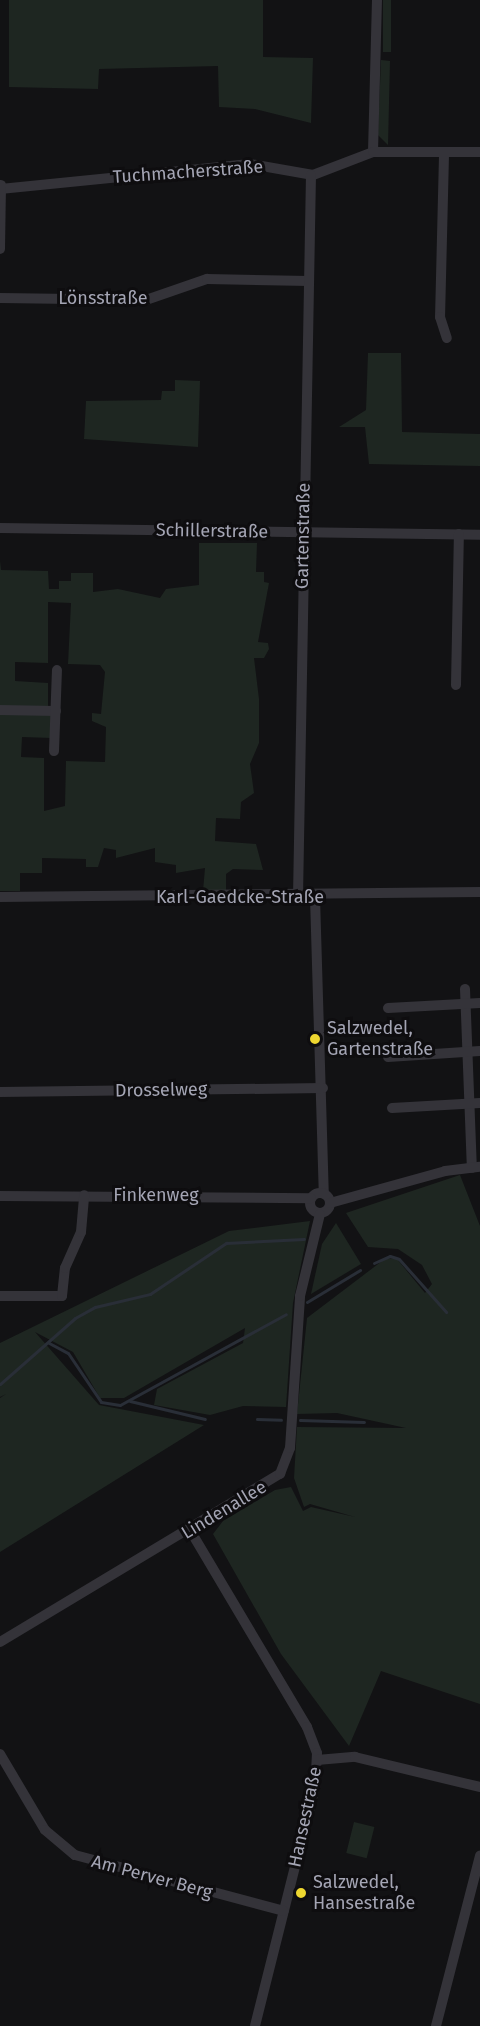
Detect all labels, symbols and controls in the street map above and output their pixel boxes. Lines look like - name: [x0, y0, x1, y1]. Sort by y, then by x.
- street label: Tuchmacherstraße: [112, 156, 264, 188]
- street label: Lönsstraße: [58, 287, 148, 309]
- street label: Gartenstraße: [291, 483, 315, 589]
- street label: Schillerstraße: [156, 519, 268, 543]
- street label: Karl-Gaedcke-Straße: [156, 886, 324, 908]
- place label: Salzwedel, Gartenstraße: [327, 1018, 433, 1060]
- marker: Salzwedel, Gartenstraße: [308, 1032, 322, 1046]
- street label: Drosselweg: [115, 1078, 207, 1102]
- street label: Finkenweg: [113, 1184, 199, 1206]
- street label: Lindenallee: [178, 1476, 270, 1544]
- street label: Hansestraße: [284, 1765, 326, 1869]
- street label: Am Perver Berg: [89, 1850, 215, 1904]
- place label: Salzwedel, Hansestraße: [313, 1872, 415, 1914]
- marker: Salzwedel, Hansestraße: [294, 1886, 308, 1900]

